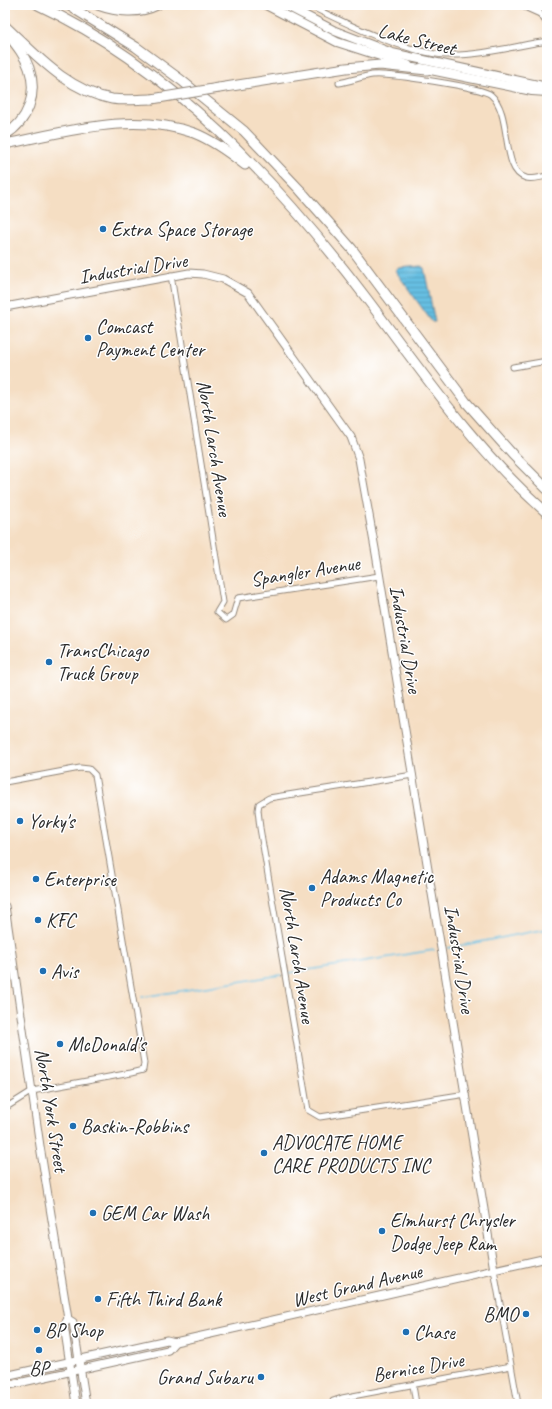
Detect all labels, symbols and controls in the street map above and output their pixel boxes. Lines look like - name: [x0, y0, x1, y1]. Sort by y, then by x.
- street label: Lake Street: [375, 18, 461, 62]
- place label: Extra Space Storage: [111, 217, 253, 242]
- marker: Extra Space Storage: [98, 224, 108, 234]
- street label: Industrial Drive: [77, 247, 190, 289]
- place label: Comcast Payment Center: [96, 314, 206, 362]
- marker: Comcast Payment Center: [83, 333, 93, 343]
- street label: North Larch Avenue: [191, 378, 238, 519]
- street label: Spangler Avenue: [249, 550, 363, 592]
- street label: Industrial Drive: [384, 583, 428, 696]
- place label: TransChicago Truck Group: [57, 638, 149, 686]
- marker: TransChicago Truck Group: [44, 657, 54, 667]
- place label: Yorky's: [28, 809, 77, 834]
- marker: Yorky's: [15, 816, 25, 826]
- place label: Adams Magnetic Products Co: [320, 864, 434, 912]
- place label: Enterprise: [44, 867, 117, 892]
- marker: Enterprise: [31, 874, 41, 884]
- marker: Adams Magnetic Products Co: [307, 883, 317, 893]
- street label: North Larch Avenue: [274, 885, 321, 1026]
- street label: Industrial Drive: [439, 903, 481, 1016]
- place label: KFC: [46, 908, 77, 933]
- marker: KFC: [33, 915, 43, 925]
- place label: Avis: [51, 959, 80, 984]
- marker: Avis: [38, 966, 48, 976]
- place label: McDonald's: [68, 1032, 148, 1057]
- marker: McDonald's: [55, 1039, 65, 1049]
- street label: North York Street: [29, 1046, 74, 1176]
- place label: Baskin-Robbins: [81, 1114, 190, 1139]
- marker: Baskin-Robbins: [68, 1121, 78, 1131]
- place label: ADVOCATE HOME CARE PRODUCTS INC: [272, 1130, 433, 1178]
- marker: ADVOCATE HOME CARE PRODUCTS INC: [259, 1148, 269, 1158]
- place label: GEM Car Wash: [101, 1201, 210, 1226]
- marker: GEM Car Wash: [88, 1208, 98, 1218]
- place label: Elmhurst Chrysler Dodge Jeep Ram: [390, 1208, 517, 1256]
- marker: Elmhurst Chrysler Dodge Jeep Ram: [377, 1226, 387, 1236]
- street label: West Grand Avenue: [290, 1258, 426, 1313]
- place label: Fifth Third Bank: [106, 1287, 223, 1312]
- marker: Fifth Third Bank: [93, 1294, 103, 1304]
- place label: BMO: [483, 1302, 520, 1327]
- marker: BMO: [521, 1309, 531, 1319]
- place label: BP Shop: [45, 1318, 104, 1343]
- place label: Chase: [414, 1320, 456, 1345]
- marker: BP Shop: [32, 1325, 42, 1335]
- marker: Chase: [401, 1327, 411, 1337]
- marker: BP: [34, 1345, 44, 1355]
- street label: Bernice Drive: [371, 1347, 467, 1388]
- place label: BP: [29, 1356, 51, 1381]
- place label: Grand Subaru: [157, 1365, 255, 1390]
- marker: Grand Subaru: [256, 1372, 266, 1382]

